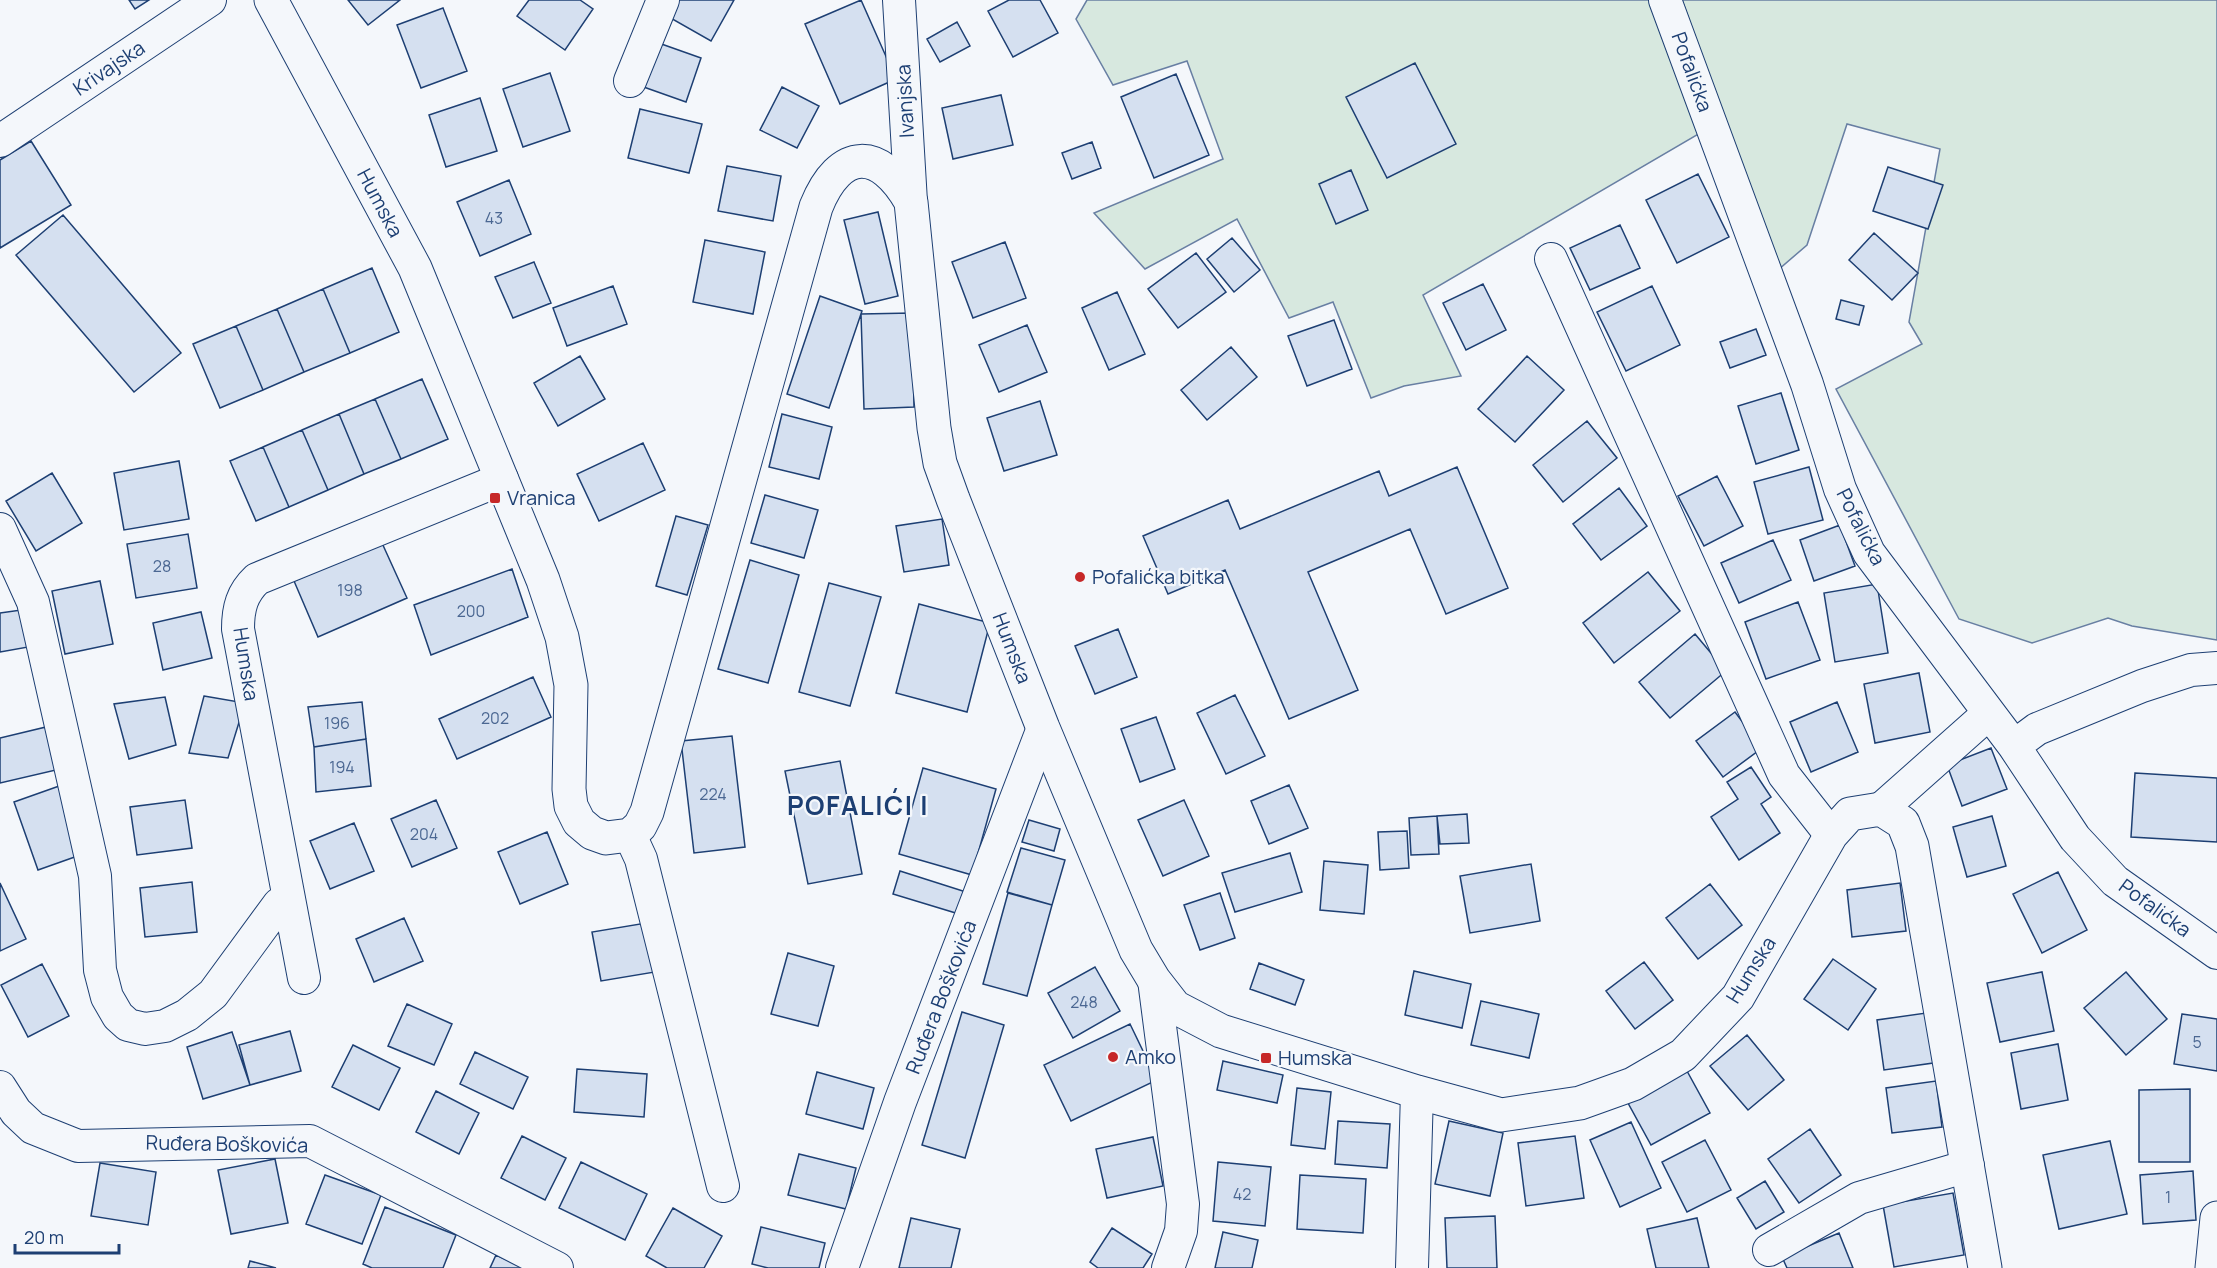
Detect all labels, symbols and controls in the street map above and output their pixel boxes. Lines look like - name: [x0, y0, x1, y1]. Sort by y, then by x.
- street label: Pofalićka: [1666, 28, 1719, 116]
- street label: Krivajska: [68, 34, 150, 101]
- street label: Ivanjska: [889, 63, 920, 139]
- street label: Humska: [351, 164, 410, 242]
- house number: 43: [485, 207, 503, 229]
- place label: Vranica: [507, 484, 576, 511]
- street label: Pofalićka: [1831, 484, 1892, 570]
- marker: Vranica: [488, 491, 502, 505]
- house number: 28: [153, 555, 171, 577]
- place label: Pofalićka bitka: [1092, 563, 1225, 590]
- marker: Pofalićka bitka: [1073, 570, 1087, 584]
- house number: 198: [337, 579, 363, 601]
- house number: 200: [457, 600, 485, 622]
- street label: Humska: [987, 608, 1038, 687]
- street label: Humska: [227, 625, 266, 703]
- house number: 202: [481, 707, 509, 729]
- house number: 196: [324, 712, 350, 734]
- house number: 194: [329, 756, 355, 778]
- house number: 224: [699, 783, 727, 805]
- district label: POFALIĆI I: [787, 787, 929, 823]
- house number: 204: [410, 823, 438, 845]
- street label: Pofalićka: [2114, 872, 2197, 943]
- street label: Ruđera Boškovića: [899, 916, 982, 1078]
- street label: Humska: [1720, 931, 1782, 1008]
- house number: 248: [1070, 991, 1098, 1013]
- house number: 5: [2192, 1031, 2202, 1053]
- place label: Amko: [1125, 1043, 1176, 1070]
- place label: Humska: [1278, 1044, 1352, 1071]
- marker: Amko: [1106, 1050, 1120, 1064]
- marker: Humska: [1259, 1051, 1273, 1065]
- street label: Ruđera Boškovića: [146, 1129, 309, 1158]
- house number: 42: [1233, 1183, 1251, 1205]
- house number: 1: [2165, 1186, 2171, 1208]
- scale bar: [15, 1217, 118, 1255]
- text: 20 m: [24, 1225, 64, 1249]

